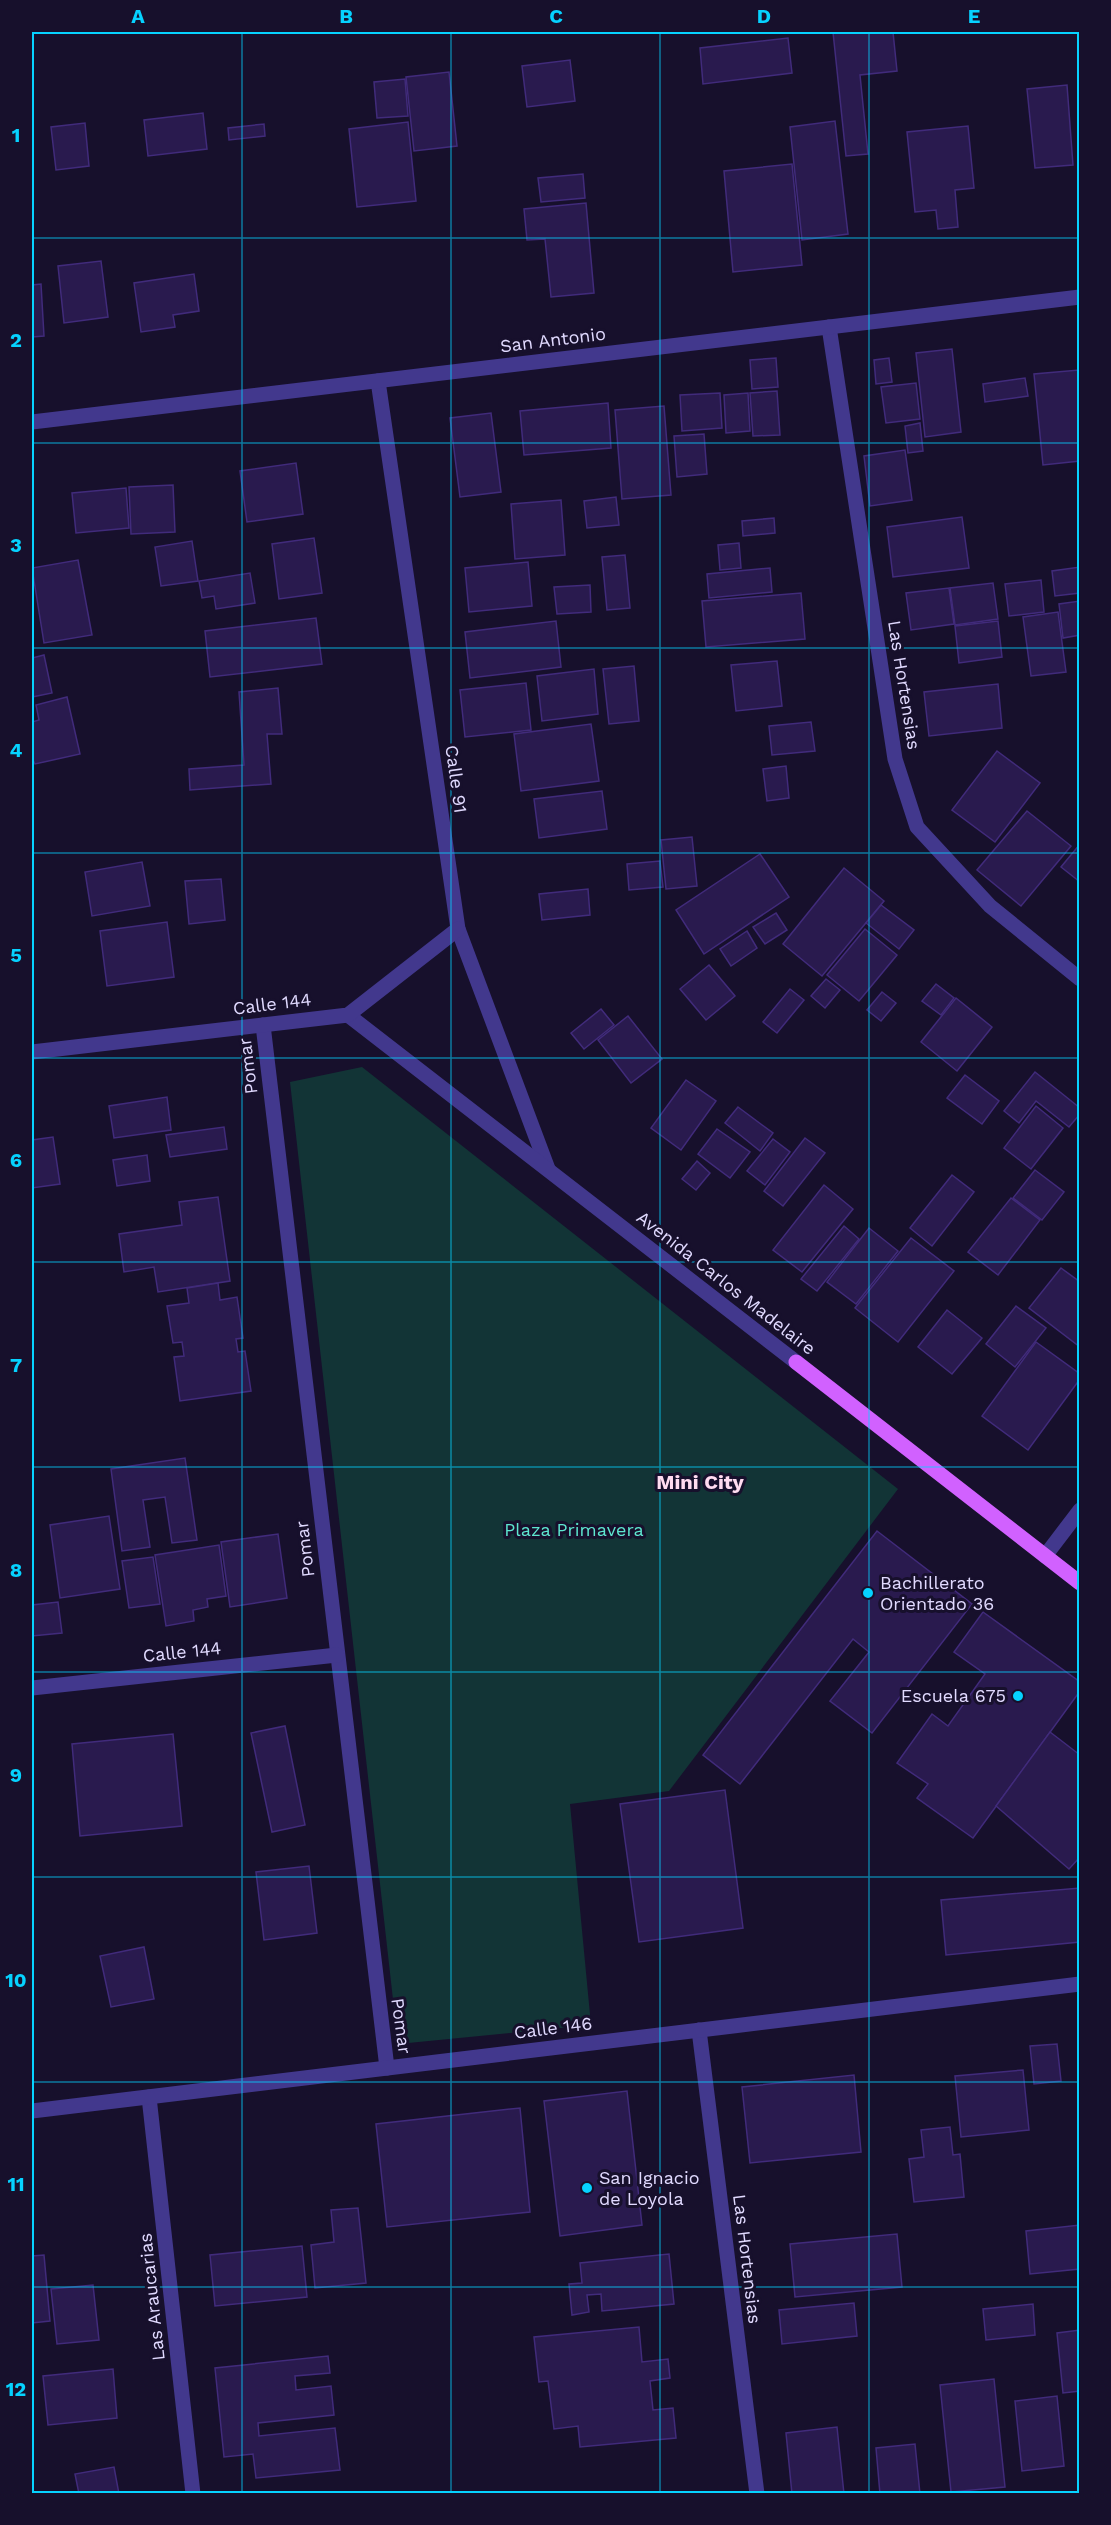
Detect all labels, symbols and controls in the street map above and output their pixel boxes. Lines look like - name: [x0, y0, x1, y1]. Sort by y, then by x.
- text: A: [131, 4, 145, 28]
- text: B: [339, 4, 353, 28]
- text: C: [549, 4, 563, 28]
- text: D: [757, 4, 771, 28]
- text: E: [968, 4, 980, 28]
- text: 1: [12, 123, 20, 147]
- street label: San Antonio: [499, 323, 607, 356]
- text: 2: [10, 328, 22, 352]
- text: 3: [10, 533, 22, 557]
- street label: Las Hortensias: [884, 619, 925, 751]
- text: 4: [10, 738, 23, 762]
- street label: Calle 91: [441, 744, 472, 814]
- text: 5: [10, 943, 22, 967]
- street label: Calle 144: [232, 988, 312, 1019]
- street label: Pomar: [234, 1037, 261, 1095]
- text: 6: [10, 1148, 22, 1172]
- street label: Avenida Carlos Madelaire: [633, 1206, 820, 1359]
- text: 7: [10, 1353, 22, 1377]
- district label: Mini City: [656, 1470, 744, 1494]
- park label: Plaza Primavera: [504, 1519, 644, 1540]
- street label: Pomar: [291, 1520, 318, 1578]
- text: 8: [10, 1558, 22, 1582]
- place label: Bachillerato Orientado 36: [880, 1572, 994, 1614]
- marker: Bachillerato Orientado 36: [861, 1586, 875, 1600]
- street label: Calle 144: [142, 1637, 222, 1666]
- place label: Escuela 675: [901, 1685, 1006, 1706]
- marker: Escuela 675: [1011, 1689, 1025, 1703]
- text: 9: [10, 1763, 22, 1787]
- text: 10: [5, 1968, 27, 1992]
- street label: Pomar: [387, 1997, 416, 2055]
- street label: Calle 146: [513, 2012, 593, 2043]
- place label: San Ignacio de Loyola: [599, 2167, 700, 2209]
- text: 11: [7, 2172, 25, 2196]
- marker: San Ignacio de Loyola: [580, 2181, 594, 2195]
- street label: Las Hortensias: [729, 2193, 766, 2325]
- street label: Las Araucarias: [134, 2232, 169, 2362]
- text: 12: [6, 2377, 26, 2401]

